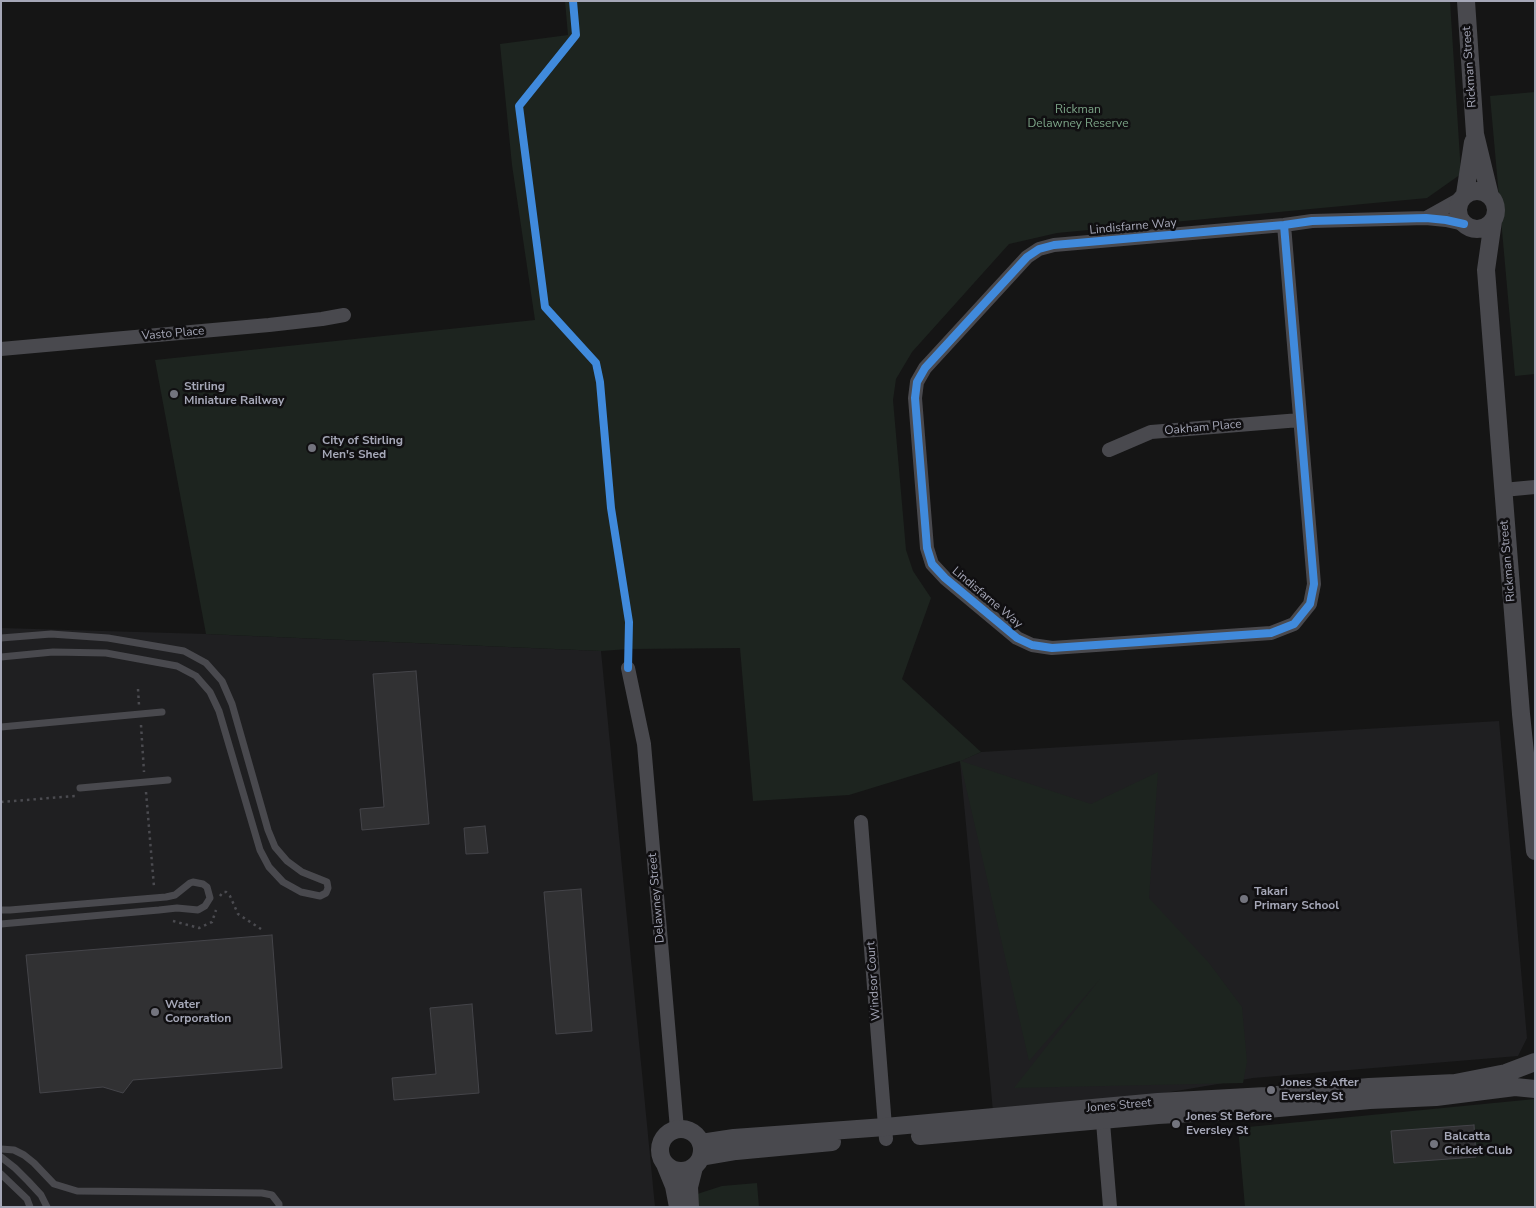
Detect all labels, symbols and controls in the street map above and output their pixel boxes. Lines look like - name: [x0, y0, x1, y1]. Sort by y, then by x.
- street label: Rickman Street: [1460, 26, 1480, 108]
- park label: Rickman Delawney Reserve: [1027, 103, 1129, 131]
- street label: Lindisfarne Way: [1089, 216, 1177, 238]
- street label: Vasto Place: [141, 324, 205, 344]
- place label: Stirling Miniature Railway: [184, 380, 284, 408]
- marker: Stirling Miniature Railway: [168, 388, 180, 400]
- street label: Oakham Place: [1164, 417, 1242, 439]
- place label: City of Stirling Men's Shed: [322, 434, 403, 462]
- marker: City of Stirling Men's Shed: [306, 442, 318, 454]
- street label: Rickman Street: [1497, 520, 1519, 602]
- street label: Lindisfarne Way: [949, 564, 1025, 632]
- street label: Delawney Street: [646, 852, 668, 944]
- place label: Takari Primary School: [1254, 885, 1339, 913]
- marker: Takari Primary School: [1238, 893, 1250, 905]
- street label: Windsor Court: [864, 941, 884, 1021]
- place label: Water Corporation: [165, 998, 231, 1026]
- marker: Water Corporation: [149, 1006, 161, 1018]
- place label: Jones St After Eversley St: [1281, 1076, 1359, 1104]
- marker: Jones St After Eversley St: [1265, 1084, 1277, 1096]
- street label: Jones Street: [1086, 1096, 1152, 1116]
- place label: Jones St Before Eversley St: [1186, 1110, 1272, 1138]
- marker: Jones St Before Eversley St: [1170, 1118, 1182, 1130]
- place label: Balcatta Cricket Club: [1444, 1130, 1512, 1158]
- marker: Balcatta Cricket Club: [1428, 1138, 1440, 1150]

